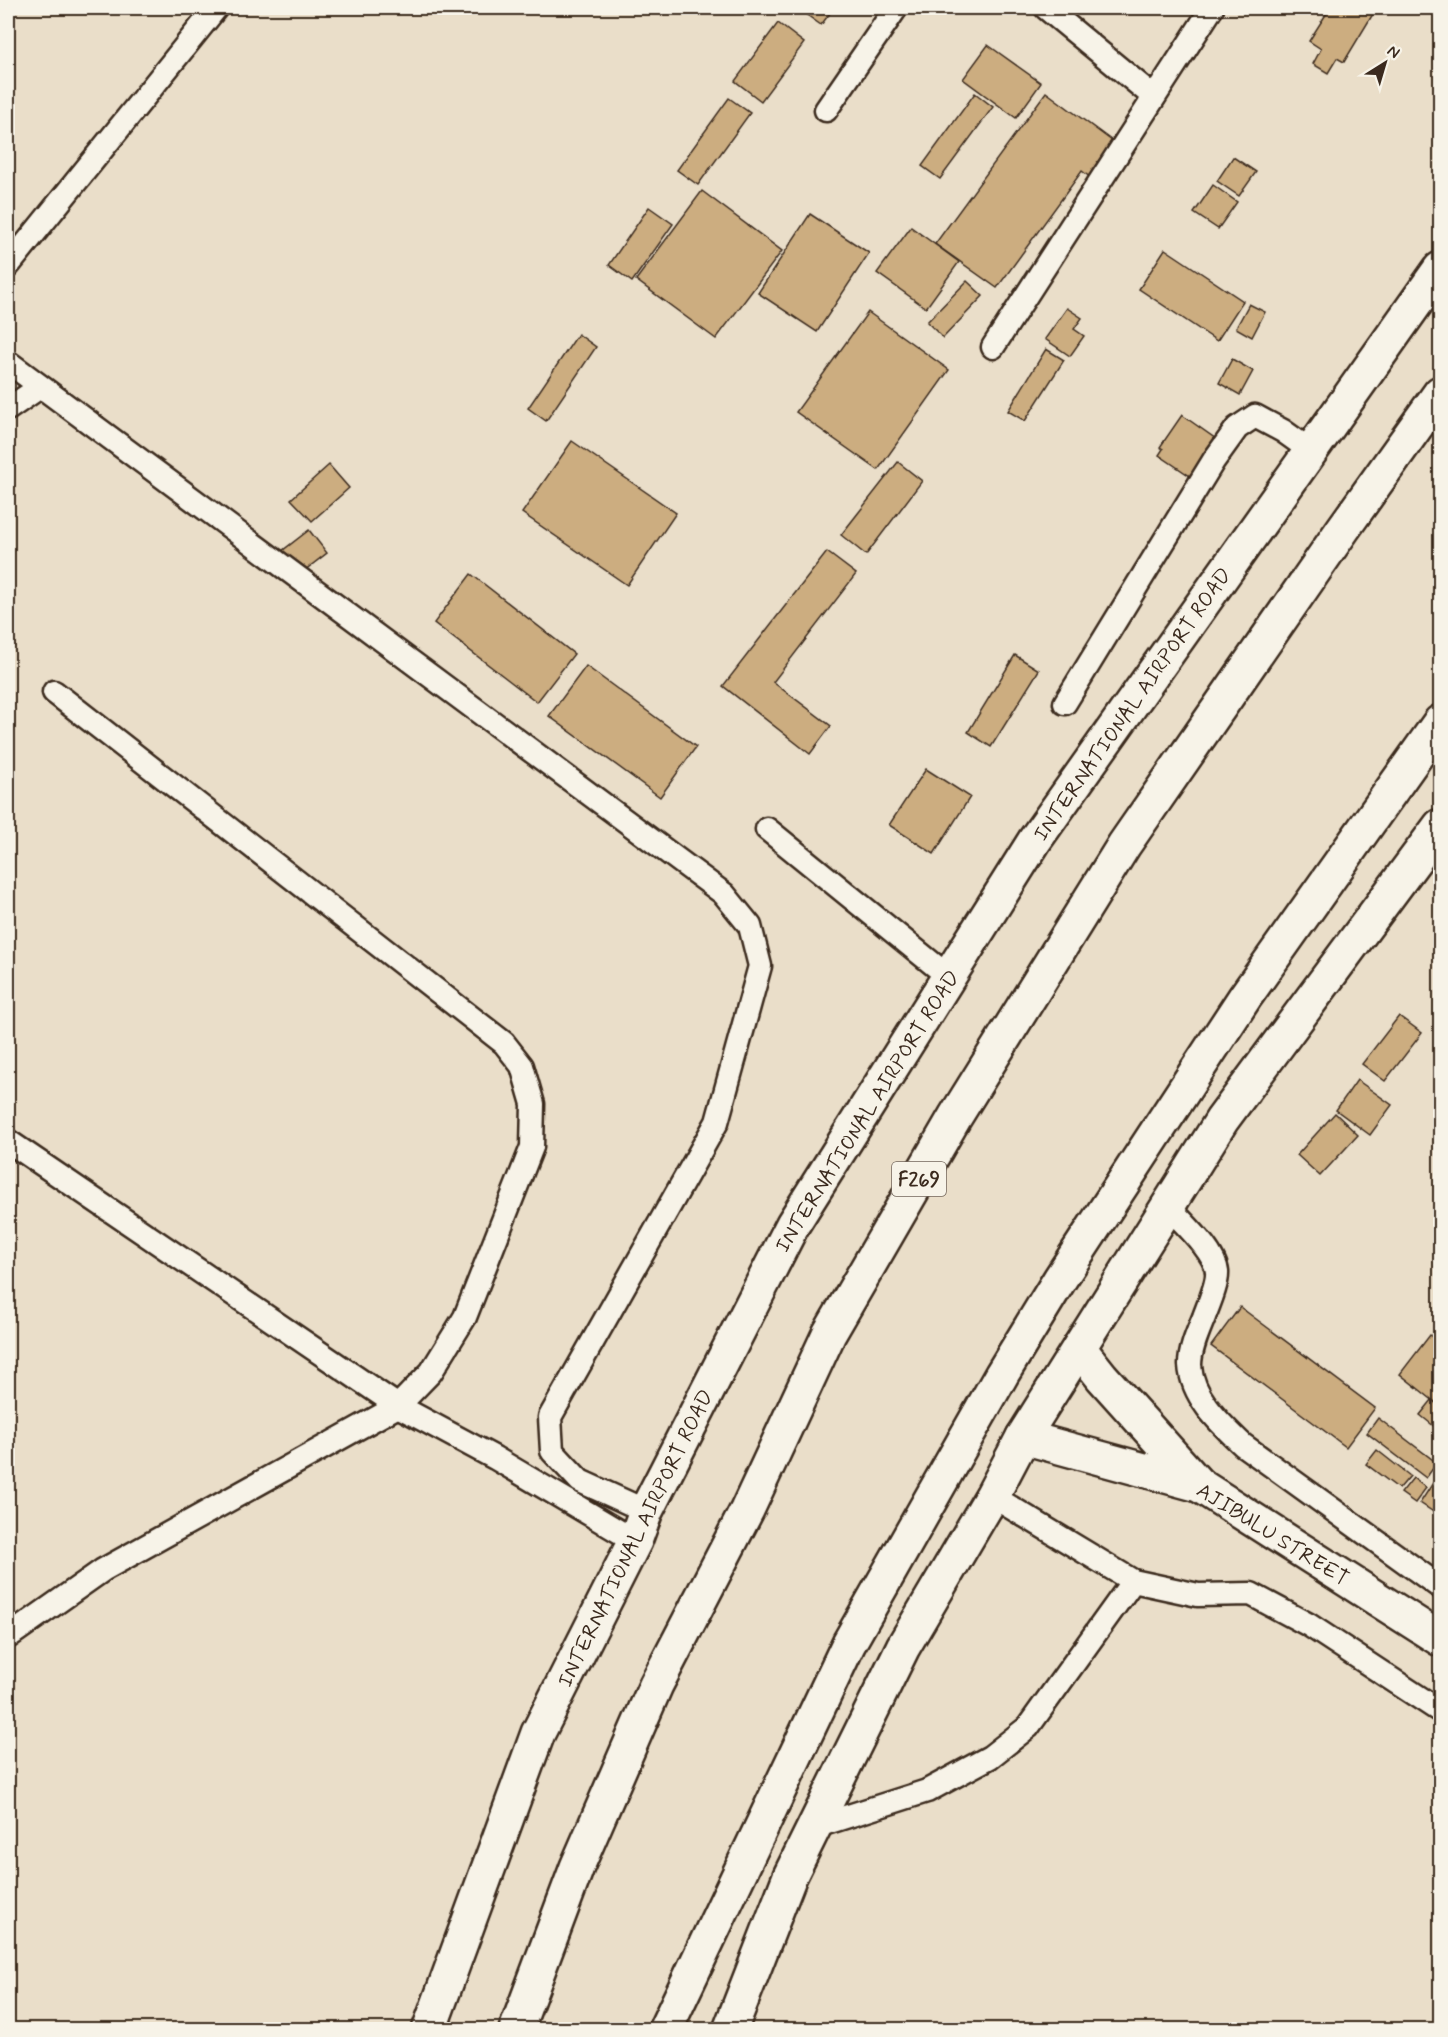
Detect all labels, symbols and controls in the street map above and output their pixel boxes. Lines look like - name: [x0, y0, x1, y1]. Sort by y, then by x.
- north arrow: [1355, 33, 1415, 93]
- text: N: [1383, 41, 1404, 64]
- street label: INTERNATIONAL AIRPORT ROAD: [1027, 562, 1238, 847]
- street label: INTERNATIONAL AIRPORT ROAD: [769, 965, 967, 1258]
- road number: F269: [892, 1162, 946, 1196]
- street label: INTERNATIONAL AIRPORT ROAD: [551, 1385, 720, 1692]
- street label: AJIBULU STREET: [1191, 1477, 1354, 1593]

